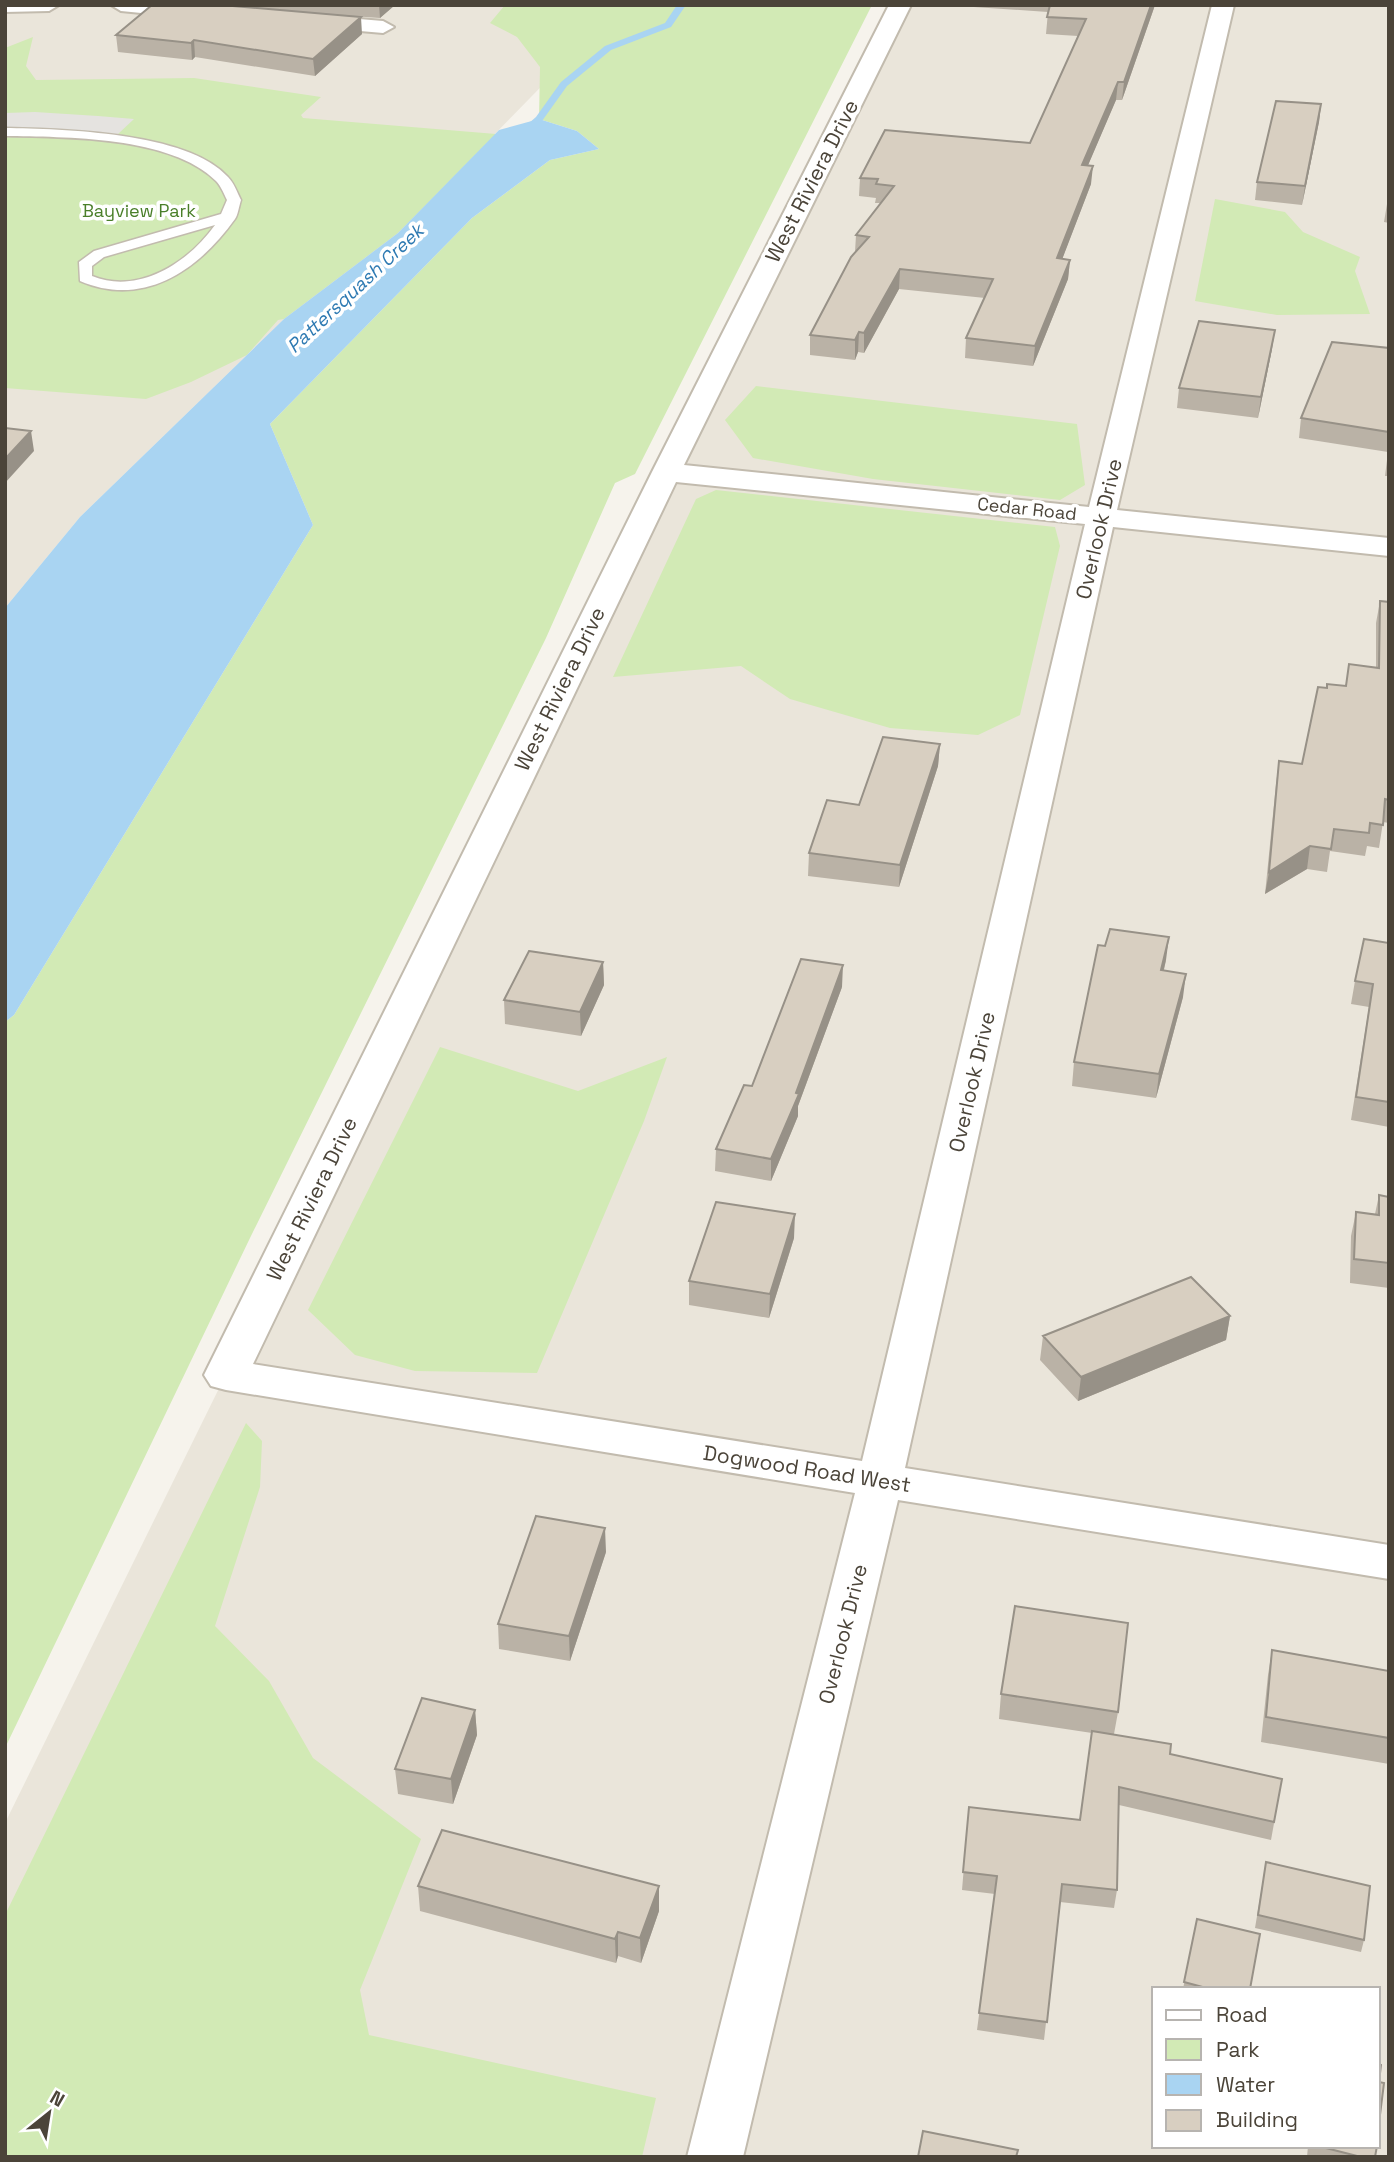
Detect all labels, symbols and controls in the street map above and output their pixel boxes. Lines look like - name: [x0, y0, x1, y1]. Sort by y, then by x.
- street label: West Riviera Drive: [759, 95, 864, 267]
- park label: Bayview Park: [82, 199, 196, 222]
- water label: Pattersquash Creek: [282, 217, 431, 358]
- street label: Overlook Drive: [1069, 456, 1128, 602]
- street label: Cedar Road: [976, 492, 1078, 525]
- street label: West Riviera Drive: [508, 602, 611, 775]
- street label: Overlook Drive: [942, 1009, 1001, 1155]
- street label: West Riviera Drive: [260, 1112, 363, 1285]
- street label: Dogwood Road West: [701, 1439, 913, 1498]
- street label: Overlook Drive: [812, 1561, 873, 1707]
- legend: [1152, 1987, 1380, 2148]
- text: Road: [1216, 2001, 1268, 2028]
- text: Park: [1216, 2036, 1260, 2063]
- text: Water: [1216, 2071, 1275, 2098]
- north arrow: [14, 2078, 84, 2148]
- text: N: [45, 2085, 69, 2113]
- text: Building: [1216, 2106, 1298, 2133]

